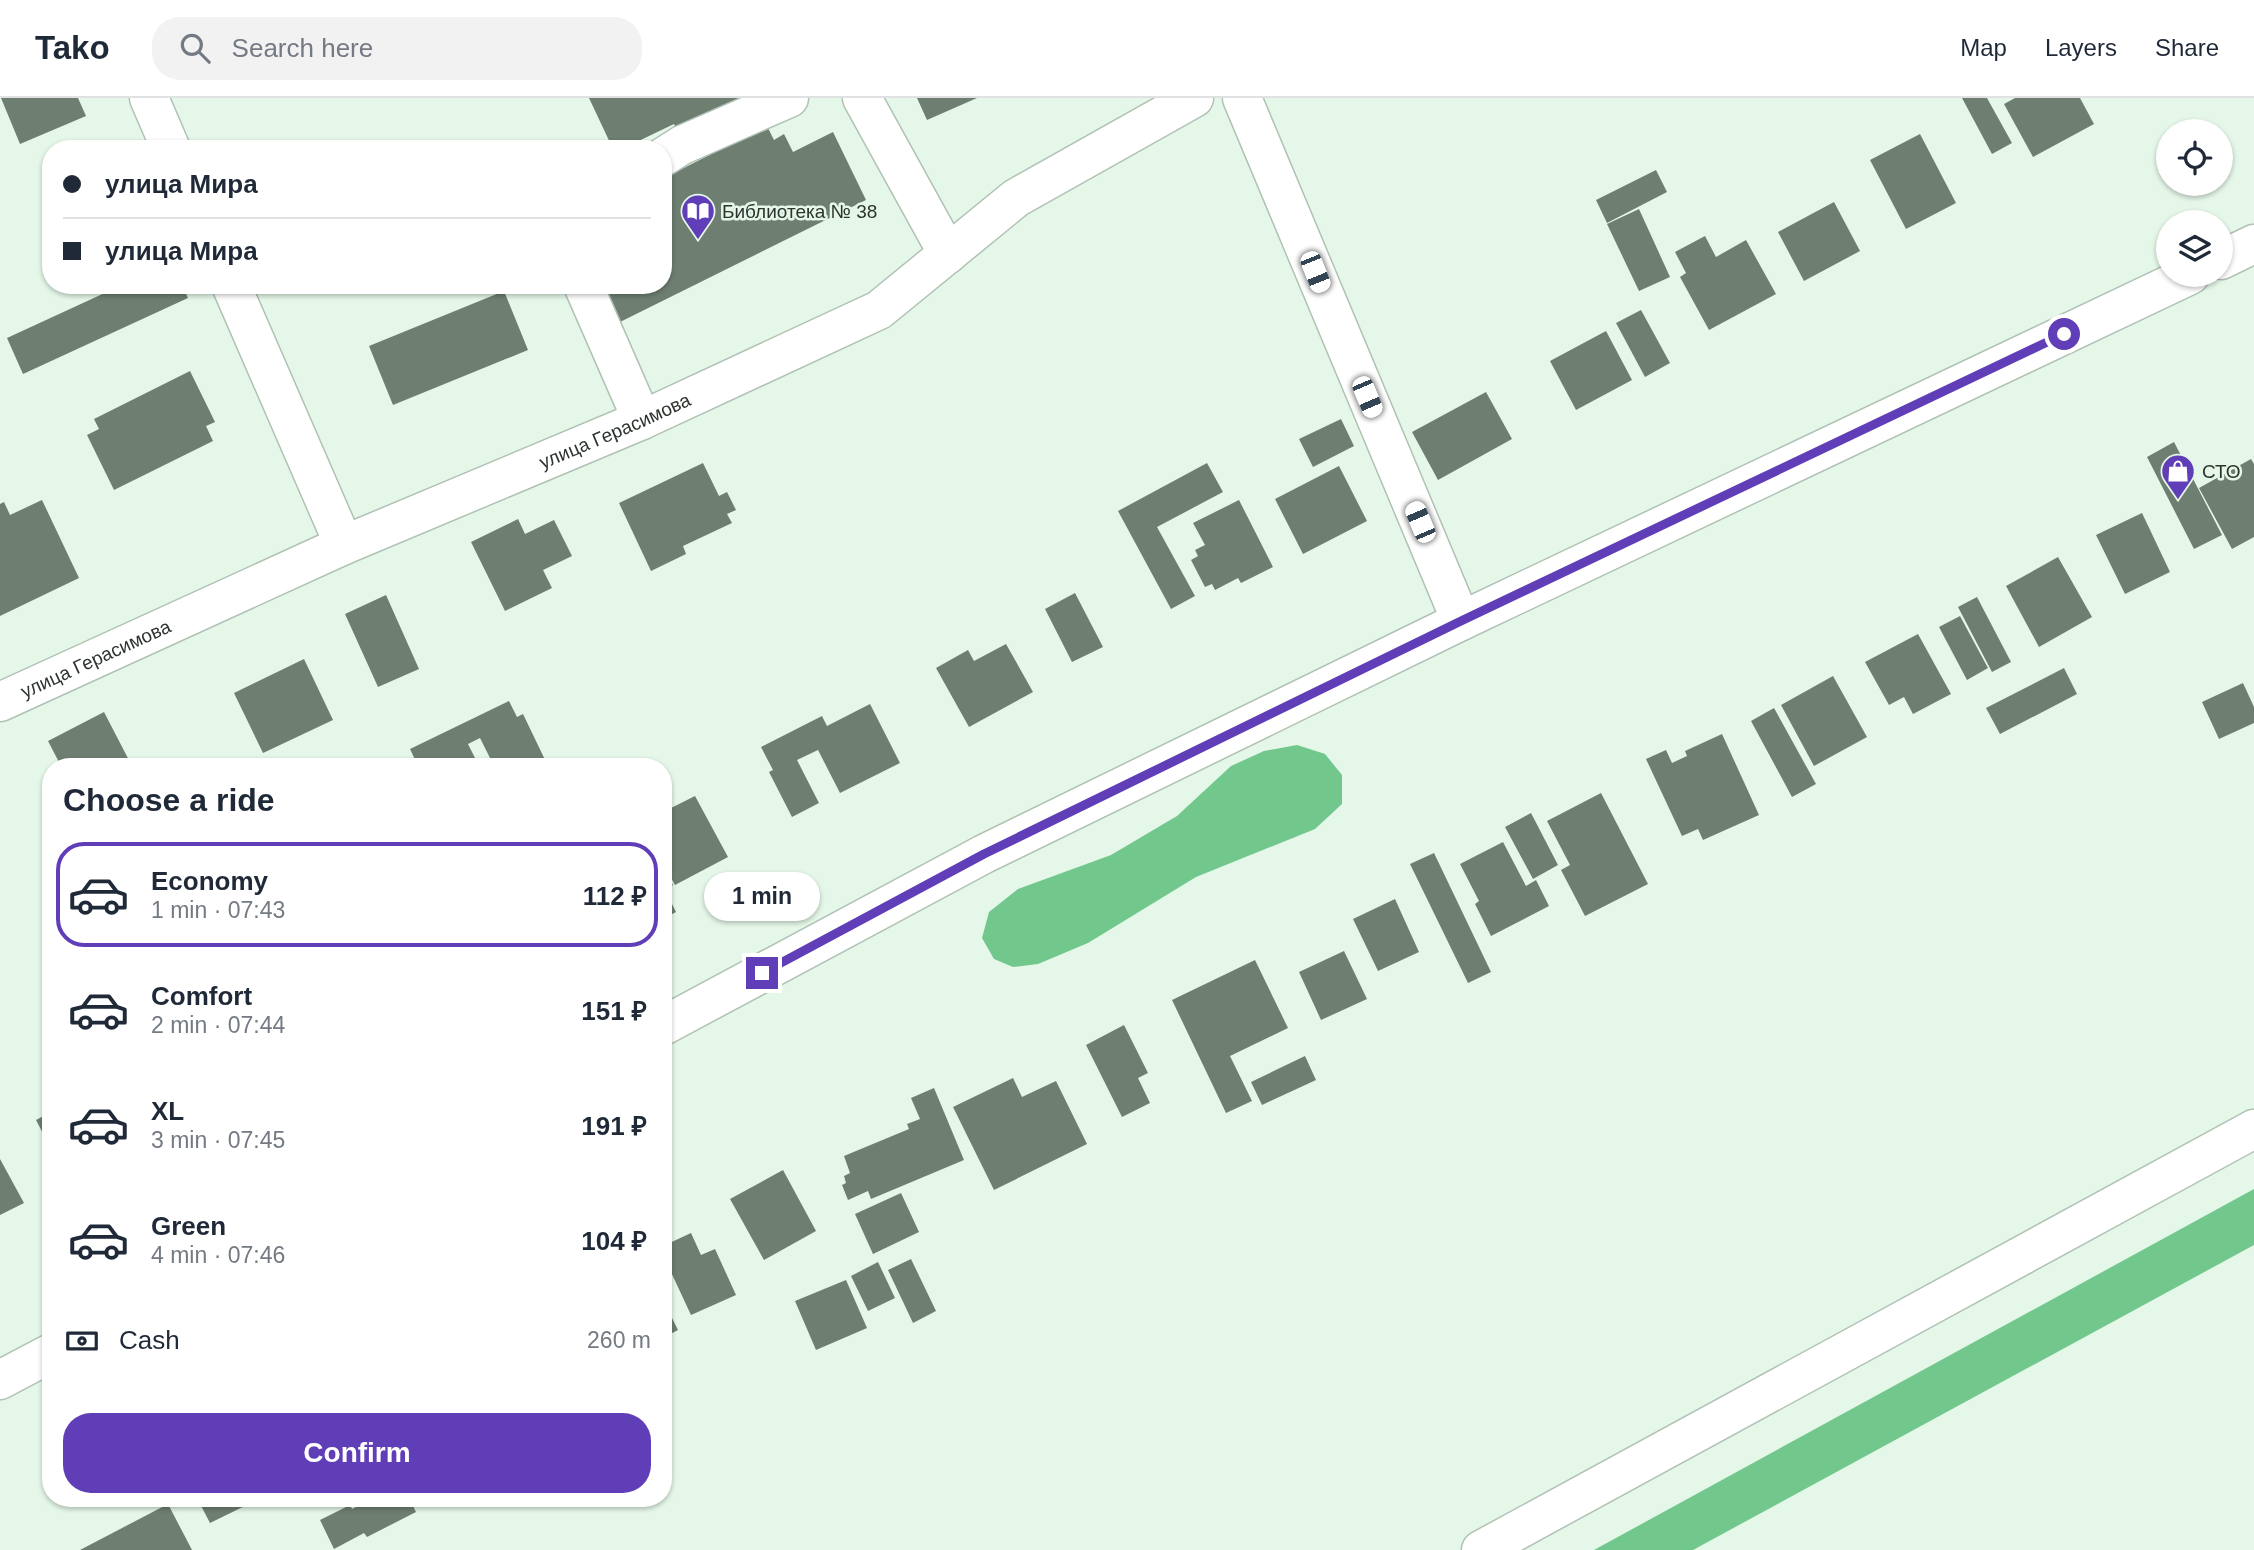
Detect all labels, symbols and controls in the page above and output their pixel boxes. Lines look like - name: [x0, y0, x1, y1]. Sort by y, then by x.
- search box: [152, 17, 642, 80]
- text: Tako: [35, 29, 110, 66]
- icon: search: [176, 29, 214, 67]
- text: Search here: [232, 33, 373, 63]
- text: Map: [1960, 34, 2007, 61]
- text: Layers: [2045, 34, 2117, 61]
- text: Share: [2155, 34, 2219, 61]
- map controls: [2156, 119, 2233, 287]
- button: locate: [2156, 119, 2233, 196]
- text: улица Мира: [105, 169, 258, 199]
- library icon: Библиотека № 38: [679, 192, 717, 241]
- place label: Библиотека № 38: [722, 201, 877, 222]
- button: layers: [2156, 210, 2233, 287]
- text: улица Мира: [105, 236, 258, 266]
- car: [1298, 249, 1333, 295]
- route start: [2048, 318, 2080, 350]
- car: [1350, 374, 1385, 420]
- street label: улица Герасимова: [536, 388, 694, 472]
- shop icon: СТО: [2159, 452, 2197, 501]
- place label: СТО: [2202, 461, 2241, 482]
- car: [1403, 499, 1438, 545]
- street label: улица Герасимова: [17, 615, 174, 702]
- text: Choose a ride: [63, 782, 275, 818]
- icon: car: [67, 863, 130, 926]
- text: Economy: [151, 866, 268, 896]
- callout: 1 min: [704, 872, 820, 920]
- text: 112 ₽: [583, 881, 647, 911]
- text: 1 min: [732, 883, 792, 909]
- text: 1 min · 07:43: [151, 897, 285, 923]
- route end: [746, 957, 778, 989]
- icon: car: [67, 978, 130, 1041]
- text: Comfort: [151, 981, 252, 1011]
- text: 151 ₽: [581, 996, 647, 1026]
- text: 2 min · 07:44: [151, 1012, 285, 1038]
- icon: car: [67, 1093, 130, 1156]
- text: XL: [151, 1096, 184, 1126]
- text: 191 ₽: [581, 1111, 647, 1141]
- text: 3 min · 07:45: [151, 1127, 285, 1153]
- icon: car: [67, 1208, 130, 1271]
- text: Green: [151, 1211, 226, 1241]
- text: 104 ₽: [581, 1226, 647, 1256]
- text: 4 min · 07:46: [151, 1242, 285, 1268]
- icon: cash: [63, 1322, 101, 1360]
- text: Cash: [119, 1325, 180, 1355]
- text: 260 m: [587, 1327, 651, 1353]
- button: Confirm: [63, 1413, 651, 1493]

